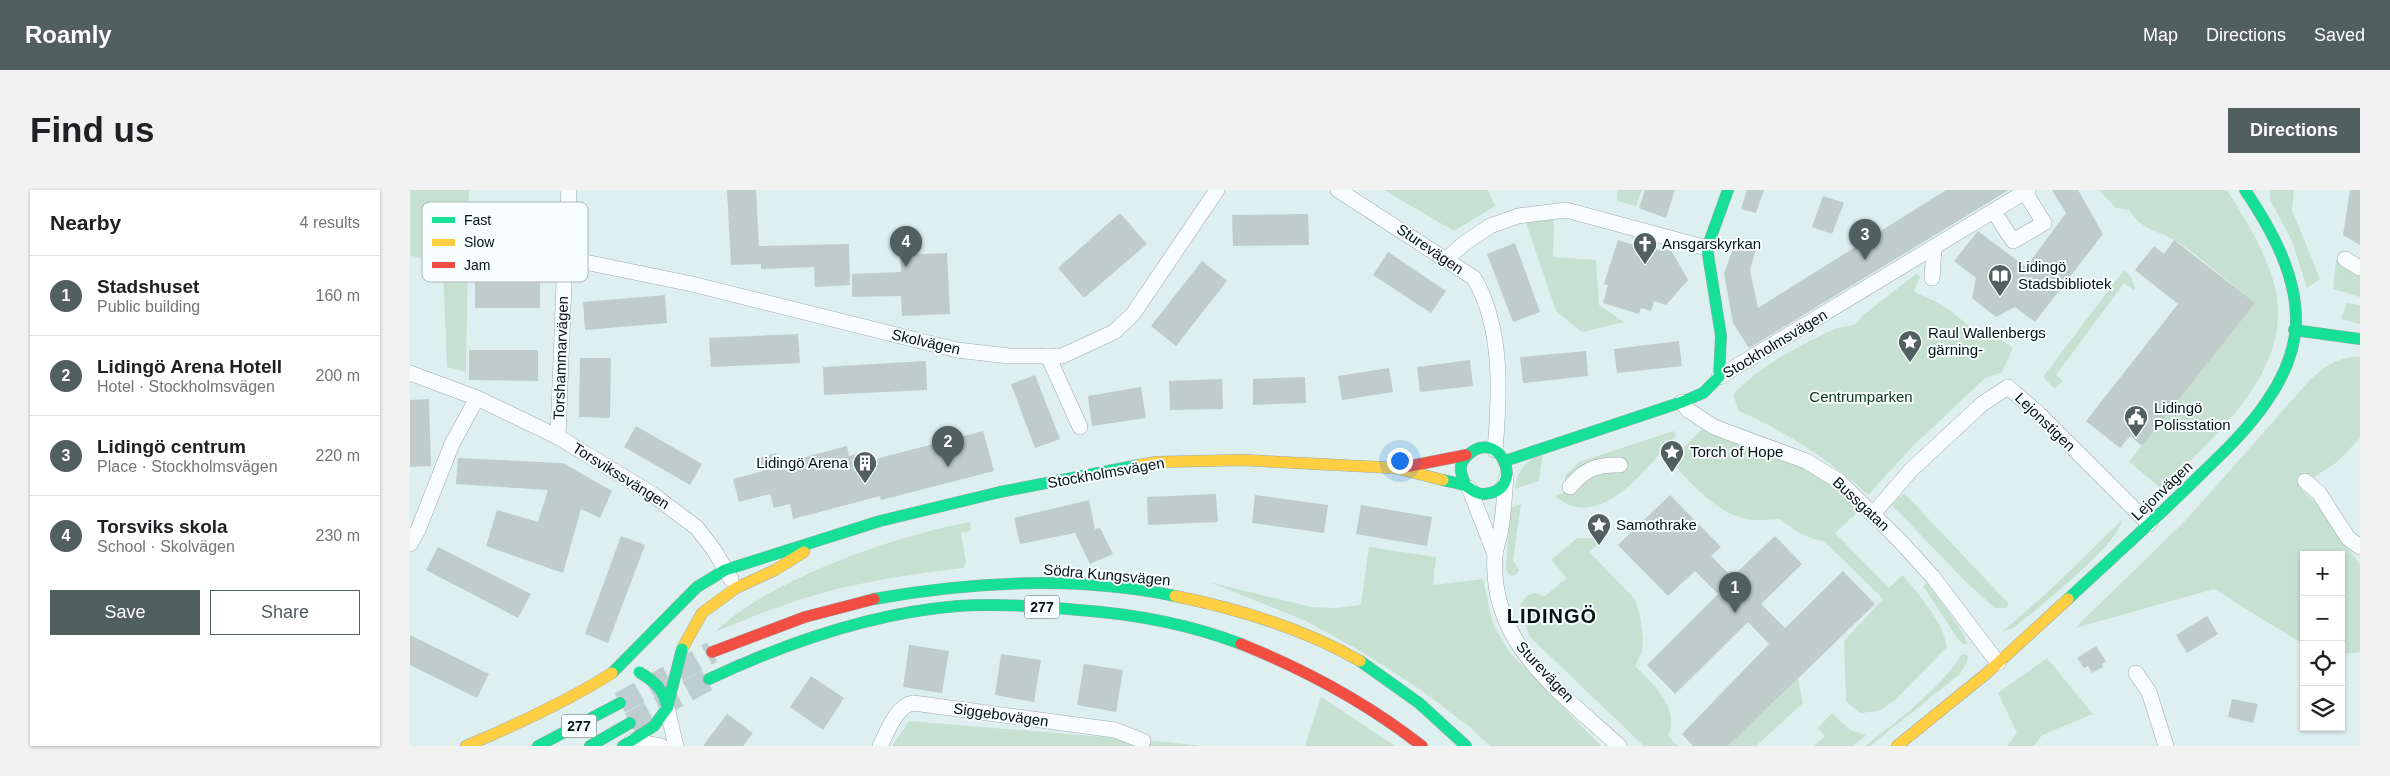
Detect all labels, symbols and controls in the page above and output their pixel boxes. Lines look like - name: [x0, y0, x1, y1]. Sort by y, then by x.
- text: Roamly: [25, 21, 112, 48]
- text: Map: [2143, 25, 2178, 45]
- text: Directions: [2206, 25, 2286, 45]
- text: Saved: [2314, 25, 2365, 45]
- button: Directions: [2228, 108, 2360, 153]
- text: Find us: [30, 110, 154, 149]
- legend: [422, 202, 588, 282]
- text: Nearby: [50, 211, 121, 234]
- text: Fast: [464, 212, 491, 228]
- text: 4 results: [300, 214, 360, 231]
- pin: 3: [1849, 219, 1881, 260]
- street label: Sturevägen: [1394, 220, 1467, 277]
- pin: 4: [890, 226, 922, 267]
- church icon: Ansgarskyrkan: [1632, 231, 1658, 265]
- text: Slow: [464, 234, 495, 250]
- place label: Ansgarskyrkan: [1662, 235, 1761, 252]
- text: Jam: [464, 257, 490, 273]
- place label: Lidingö Stadsbibliotek: [2018, 258, 2112, 292]
- library icon: Lidingö Stadsbibliotek: [1987, 263, 2013, 297]
- text: Stadshuset: [97, 276, 199, 297]
- text: 1: [62, 287, 70, 304]
- text: 160 m: [316, 287, 360, 304]
- street label: Torshammarvägen: [550, 296, 571, 420]
- text: Public building: [97, 298, 200, 315]
- street label: Stockholmsvägen: [1720, 306, 1830, 381]
- place label: Raul Wallenbergs gärning-: [1928, 324, 2046, 358]
- street label: Skolvägen: [890, 325, 962, 358]
- place icon: Raul Wallenbergs gärning-: [1897, 329, 1923, 363]
- text: Lidingö Arena Hotell: [97, 356, 282, 377]
- text: 2: [62, 367, 70, 384]
- text: 200 m: [316, 367, 360, 384]
- text: Hotel · Stockholmsvägen: [97, 378, 275, 395]
- park label: Centrumparken: [1809, 388, 1913, 405]
- street label: Lejonstigen: [2012, 389, 2079, 454]
- place label: Lidingö Polisstation: [2154, 399, 2231, 433]
- public building icon: Lidingö Polisstation: [2123, 404, 2149, 438]
- pin: 2: [932, 426, 964, 467]
- text: Lidingö centrum: [97, 436, 246, 457]
- street label: Torsvikssvängen: [570, 439, 673, 512]
- place icon: Torch of Hope: [1659, 439, 1685, 473]
- place label: Torch of Hope: [1690, 443, 1783, 460]
- text: 3: [62, 447, 70, 464]
- text: 220 m: [316, 447, 360, 464]
- your location: [1387, 448, 1413, 474]
- building icon: Lidingö Arena: [852, 450, 878, 484]
- place label: Lidingö Arena: [756, 454, 849, 471]
- street label: Stockholmsvägen: [1046, 454, 1166, 491]
- text: Place · Stockholmsvägen: [97, 458, 278, 475]
- street label: Lejonvägen: [2128, 458, 2195, 524]
- street label: Bussgatan: [1830, 473, 1893, 534]
- place icon: Samothrake: [1586, 512, 1612, 546]
- text: Torsviks skola: [97, 516, 228, 537]
- place label: Samothrake: [1616, 516, 1697, 533]
- text: 4: [62, 527, 70, 544]
- text: 230 m: [316, 527, 360, 544]
- text: School · Skolvägen: [97, 538, 235, 555]
- map controls: [2300, 551, 2345, 731]
- button: +: [2300, 551, 2345, 596]
- street label: Södra Kungsvägen: [1043, 560, 1171, 589]
- pin: 1: [1719, 572, 1751, 613]
- button: Save: [50, 590, 200, 635]
- button: Share: [210, 590, 360, 635]
- road number: 277: [1024, 596, 1060, 618]
- button: −: [2300, 596, 2345, 641]
- district label: LIDINGÖ: [1507, 605, 1597, 627]
- street label: Sturevägen: [1513, 638, 1578, 706]
- button: locate: [2300, 641, 2345, 686]
- button: layers: [2300, 686, 2345, 731]
- street label: Siggebovägen: [952, 699, 1050, 730]
- road number: 277: [562, 714, 596, 738]

